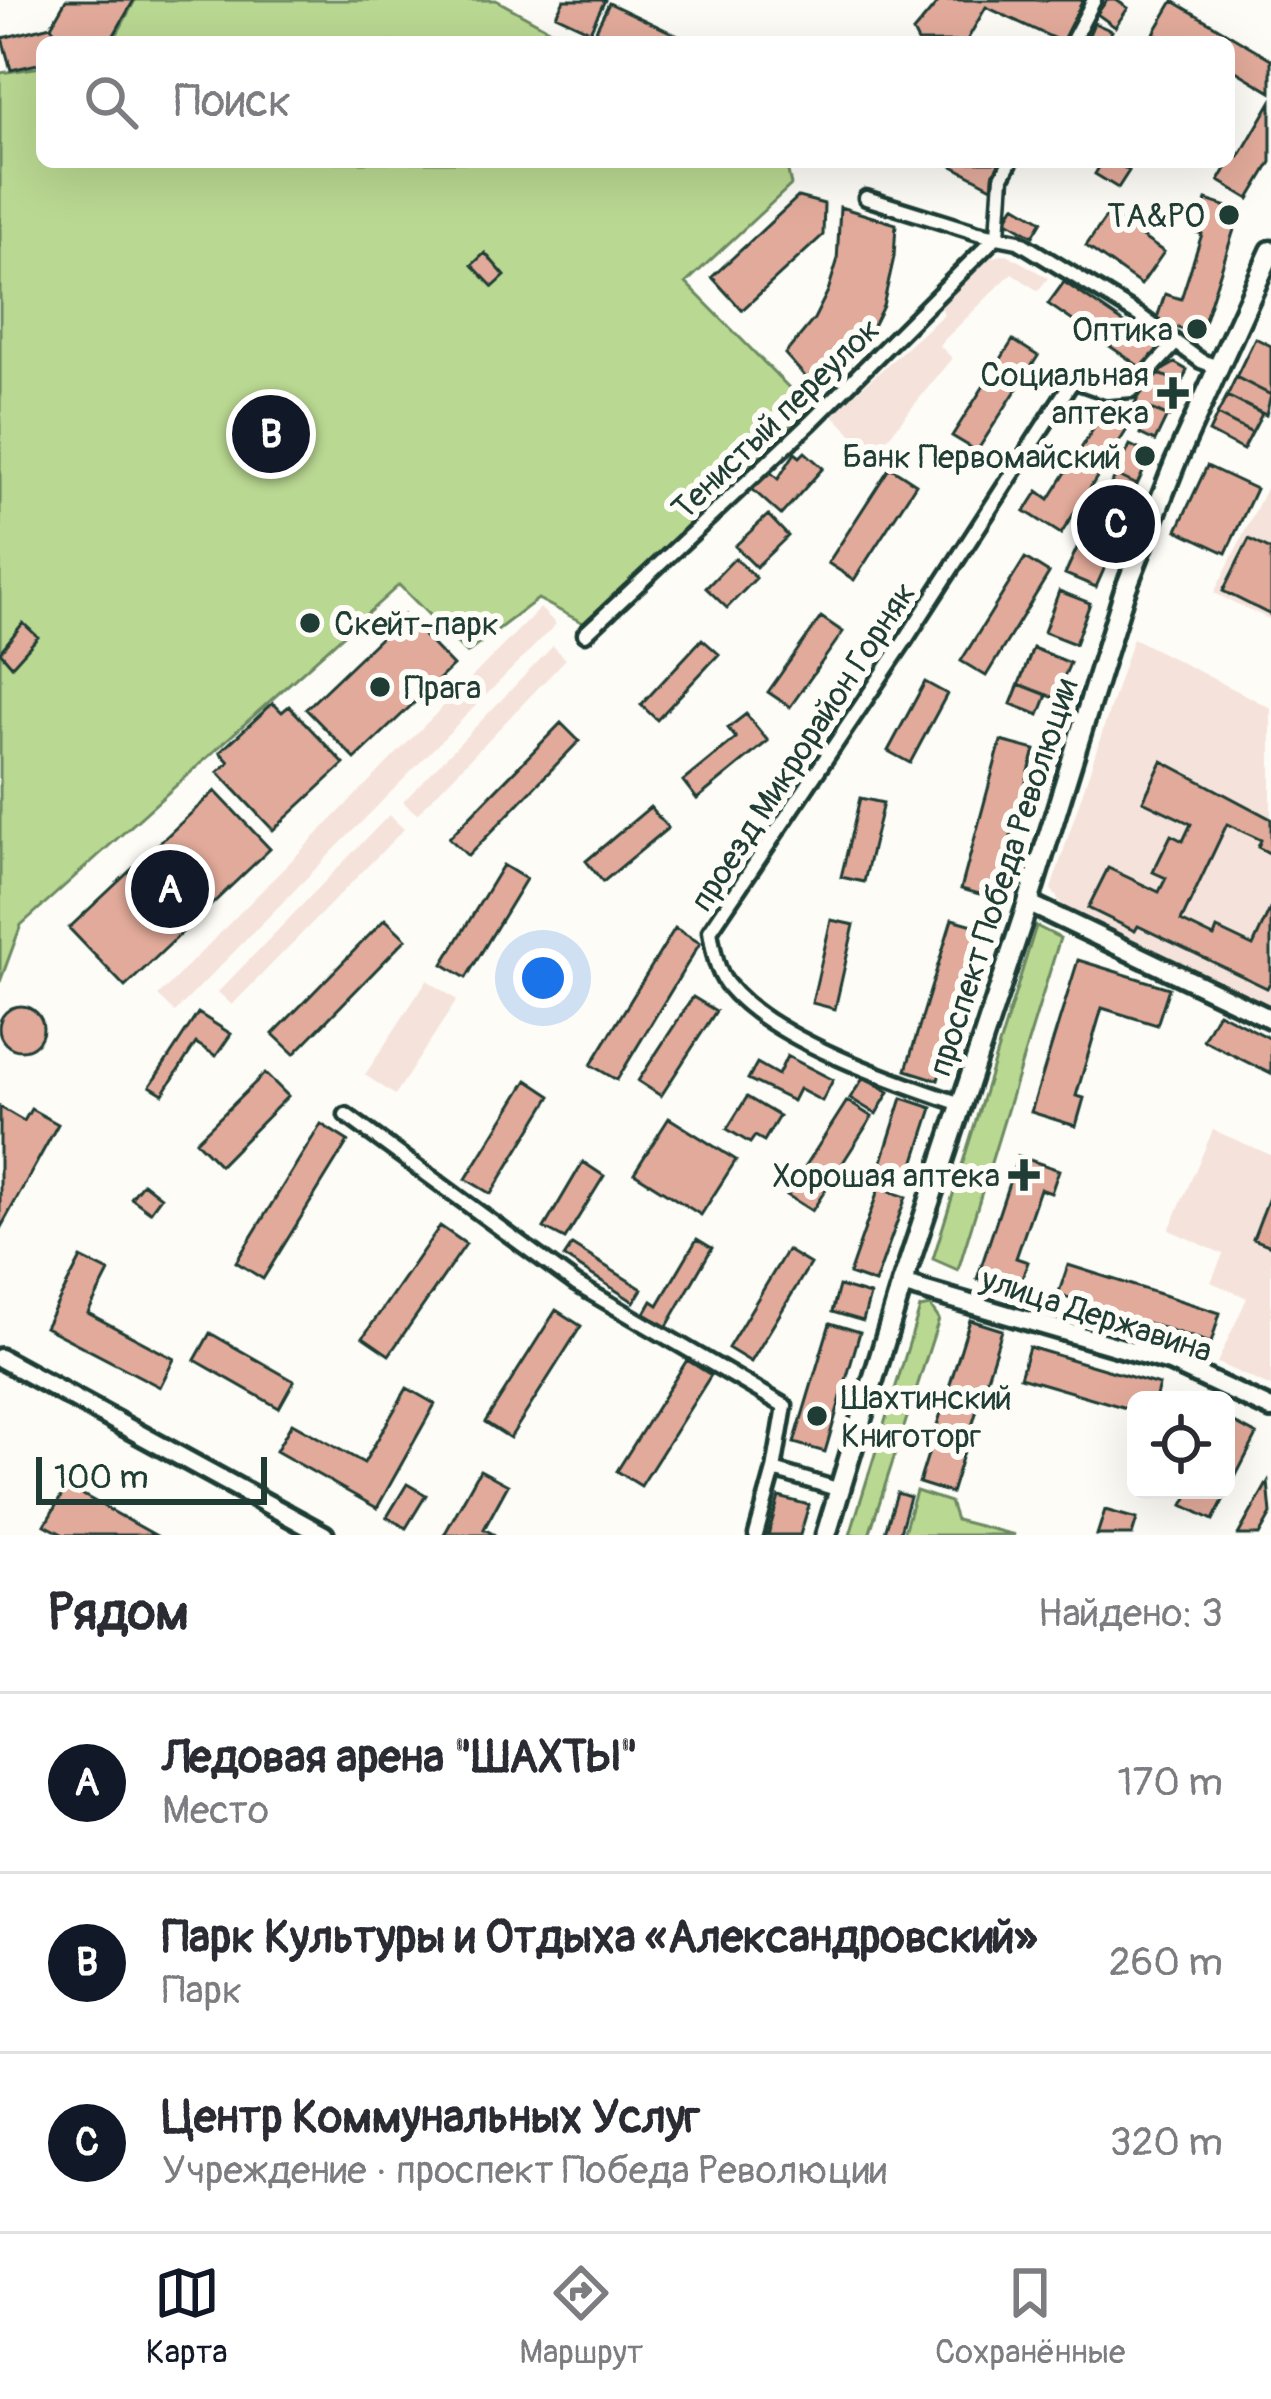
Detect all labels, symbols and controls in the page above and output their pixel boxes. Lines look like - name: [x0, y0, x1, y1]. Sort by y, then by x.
- search box: [36, 36, 1235, 168]
- icon: search: [78, 69, 144, 135]
- text: Поиск: [174, 74, 291, 130]
- place label: ТА&РО: [1107, 196, 1205, 237]
- marker: ТА&РО: [1216, 202, 1242, 228]
- street label: Тенистый переулок: [663, 309, 889, 529]
- place label: Оптика: [1072, 310, 1173, 351]
- marker: Оптика: [1184, 316, 1210, 342]
- place label: Социальная аптека: [980, 355, 1149, 434]
- marker: Социальная аптека: [1160, 380, 1186, 406]
- pin: B: [232, 389, 310, 479]
- place label: Банк Первомайский: [842, 437, 1121, 478]
- marker: Банк Первомайский: [1132, 443, 1158, 469]
- pin: C: [1077, 479, 1155, 569]
- street label: проезд Микрорайон Горняк: [681, 575, 925, 919]
- place label: Скейт-парк: [334, 604, 499, 645]
- marker: Скейт-парк: [297, 610, 323, 636]
- place label: Прага: [404, 668, 481, 709]
- street label: проспект Победа Революции: [920, 673, 1087, 1081]
- marker: Прага: [367, 674, 393, 700]
- pin: A: [131, 844, 209, 934]
- your location: [513, 948, 573, 1008]
- place label: Хорошая аптека: [773, 1156, 1000, 1197]
- marker: Хорошая аптека: [1011, 1162, 1037, 1188]
- street label: улица Державина: [975, 1259, 1217, 1372]
- place label: Шахтинский Книготорг: [841, 1378, 1012, 1457]
- map controls: [1127, 1391, 1235, 1499]
- button: locate: [1127, 1391, 1235, 1499]
- marker: Шахтинский Книготорг: [804, 1403, 830, 1429]
- scale bar: [36, 1451, 267, 1504]
- text: 100 m: [54, 1457, 148, 1498]
- text: Рядом: [48, 1581, 189, 1645]
- text: Найдено: 3: [1038, 1589, 1223, 1638]
- text: Ледовая арена "ШАХТЫ": [162, 1730, 638, 1786]
- text: A: [74, 1758, 100, 1807]
- text: 170 m: [1117, 1758, 1223, 1807]
- text: Место: [162, 1786, 269, 1835]
- text: Парк Культуры и Отдыха «Александровский»: [162, 1910, 1037, 1966]
- text: B: [76, 1938, 98, 1987]
- text: 260 m: [1109, 1938, 1223, 1987]
- text: Парк: [162, 1966, 242, 2015]
- text: Центр Коммунальных Услуг: [162, 2090, 700, 2146]
- text: C: [75, 2118, 99, 2167]
- text: 320 m: [1110, 2118, 1223, 2167]
- text: Учреждение · проспект Победа Революции: [162, 2146, 887, 2195]
- tab: Карта: [146, 2260, 228, 2373]
- tab: Маршрут: [519, 2260, 643, 2373]
- tab: Сохранённые: [935, 2260, 1125, 2373]

